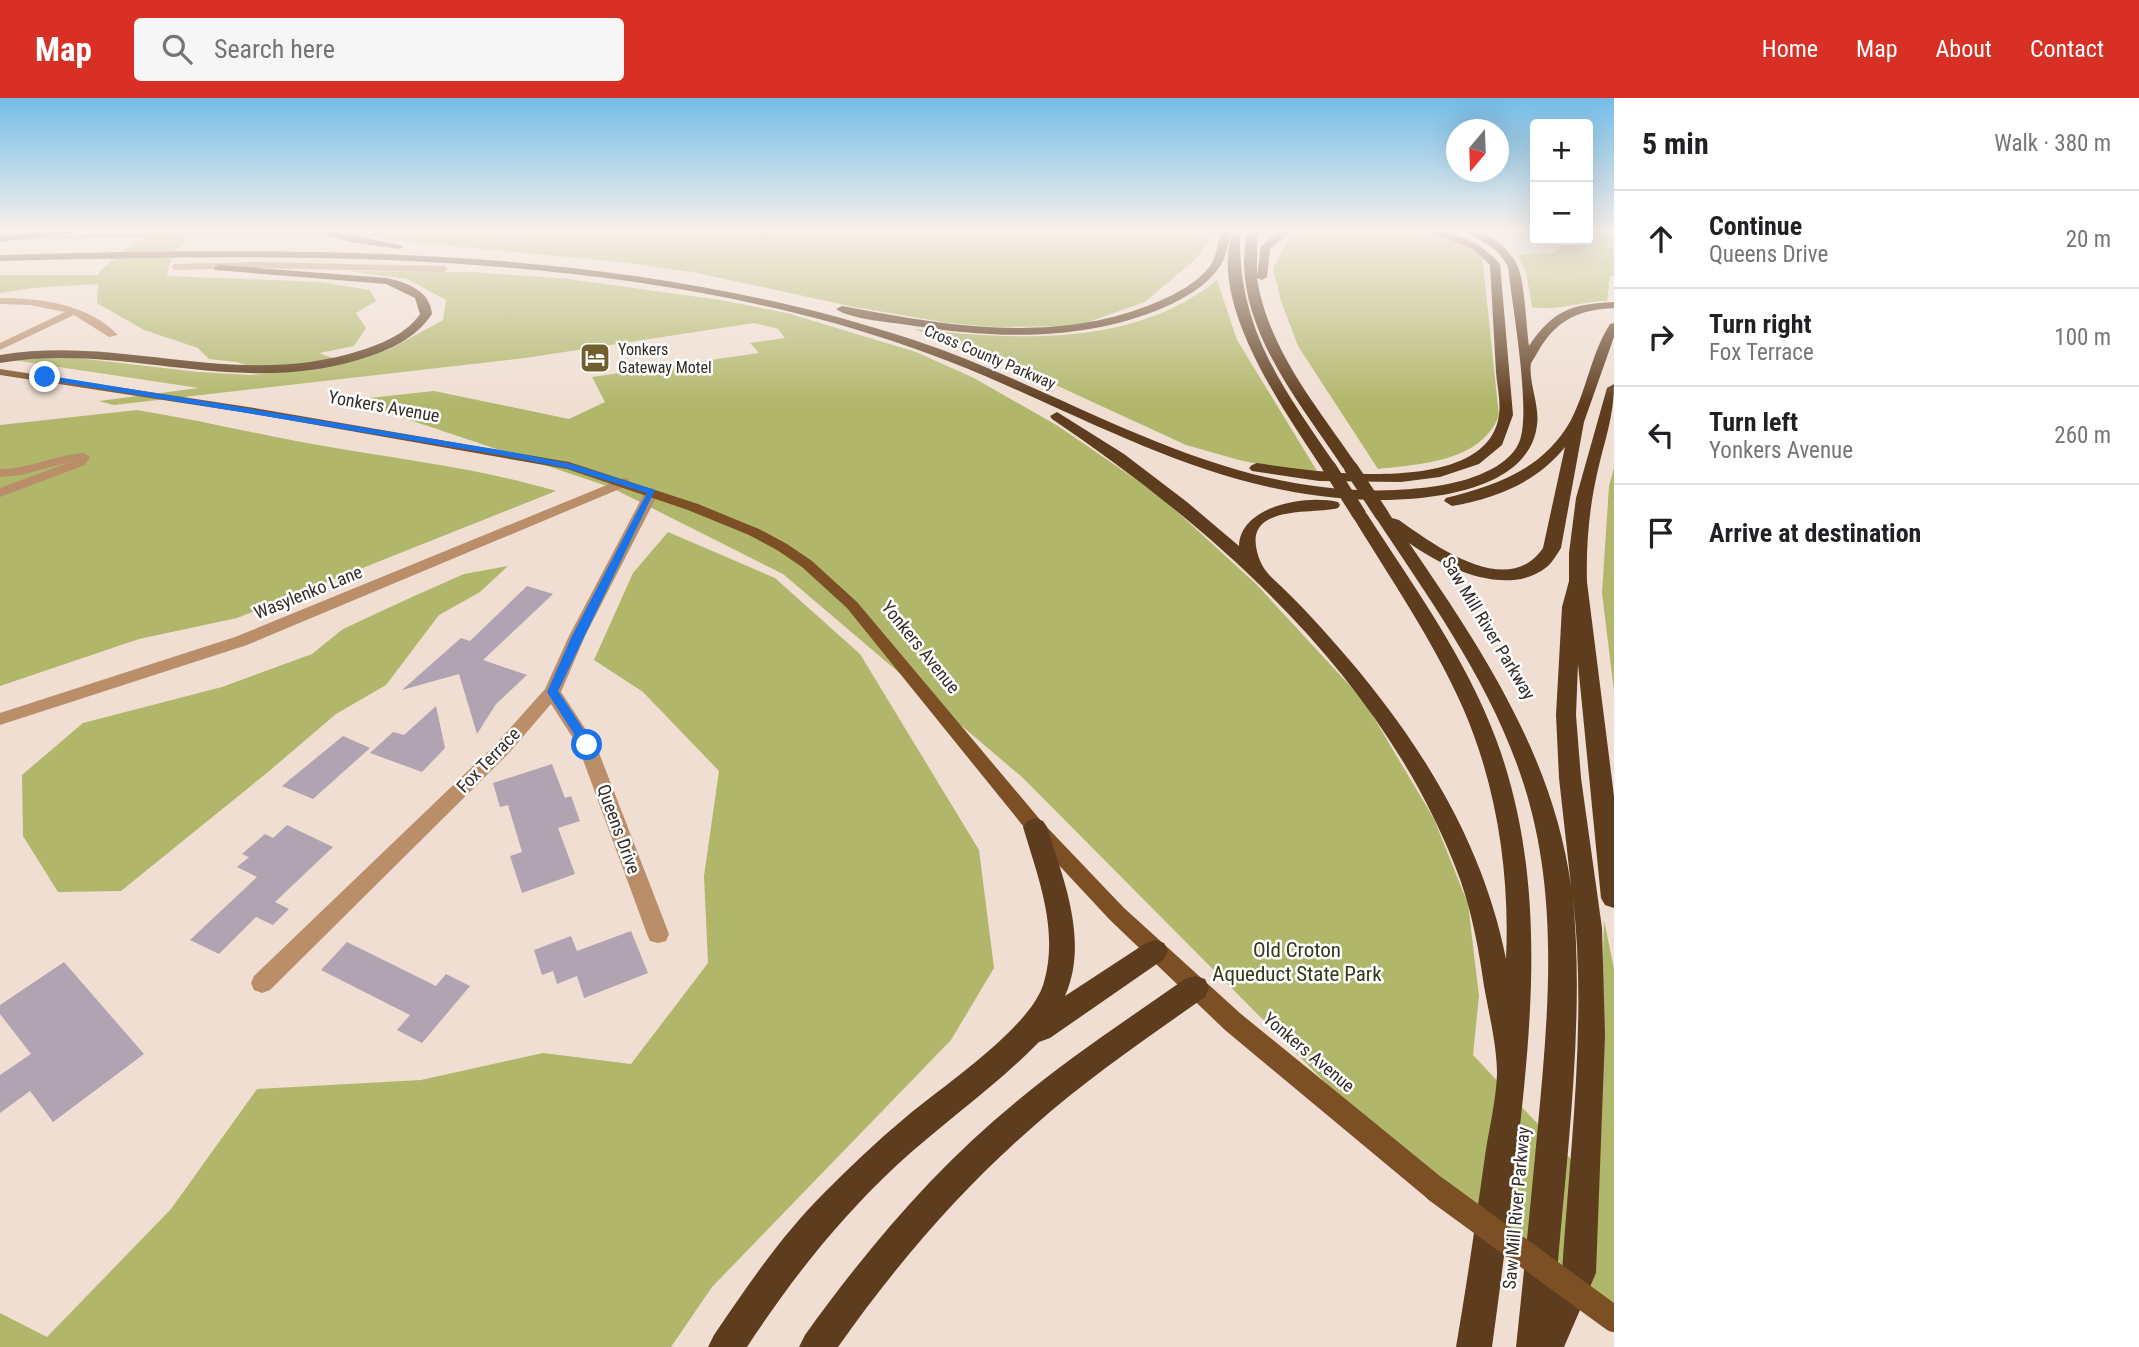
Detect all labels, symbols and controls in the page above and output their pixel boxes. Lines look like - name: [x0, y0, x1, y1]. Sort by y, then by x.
- search box: [134, 18, 624, 81]
- text: Map: [35, 30, 92, 69]
- icon: search: [158, 30, 196, 68]
- text: Search here: [214, 34, 335, 64]
- text: Home: [1762, 35, 1818, 63]
- text: Map: [1856, 35, 1898, 63]
- text: About: [1936, 35, 1992, 63]
- text: Contact: [2030, 35, 2104, 63]
- north arrow: [1446, 119, 1509, 182]
- map controls: [1530, 119, 1593, 245]
- button: +: [1530, 119, 1593, 182]
- text: 5 min: [1642, 126, 1709, 161]
- text: Walk · 380 m: [1994, 130, 2111, 157]
- button: −: [1530, 182, 1593, 245]
- text: Continue: [1709, 211, 1802, 241]
- icon: ahead: [1642, 220, 1680, 258]
- text: 20 m: [2066, 226, 2111, 253]
- text: Queens Drive: [1709, 241, 1828, 268]
- text: Turn right: [1709, 309, 1811, 339]
- icon: right: [1642, 318, 1680, 356]
- street label: Cross County Parkway: [921, 321, 1059, 393]
- text: 100 m: [2054, 324, 2111, 351]
- text: Fox Terrace: [1709, 339, 1814, 366]
- place label: Yonkers Gateway Motel: [618, 340, 712, 377]
- hotel icon: Yonkers Gateway Motel: [578, 341, 612, 375]
- route end: [29, 361, 60, 392]
- street label: Yonkers Avenue: [327, 386, 441, 426]
- text: Turn left: [1709, 407, 1798, 437]
- icon: left: [1642, 416, 1680, 454]
- text: 260 m: [2054, 422, 2111, 449]
- text: Yonkers Avenue: [1709, 437, 1853, 464]
- icon: arrive: [1642, 514, 1680, 552]
- text: Arrive at destination: [1709, 518, 1921, 548]
- street label: Saw Mill River Parkway: [1438, 553, 1540, 704]
- street label: Wasylenko Lane: [251, 561, 365, 623]
- street label: Yonkers Avenue: [877, 597, 965, 697]
- street label: Fox Terrace: [452, 723, 524, 797]
- route start: [571, 729, 602, 760]
- street label: Queens Drive: [593, 782, 645, 876]
- park label: Old Croton Aqueduct State Park: [1212, 938, 1382, 986]
- street label: Yonkers Avenue: [1259, 1008, 1359, 1096]
- street label: Saw Mill River Parkway: [1498, 1125, 1534, 1290]

